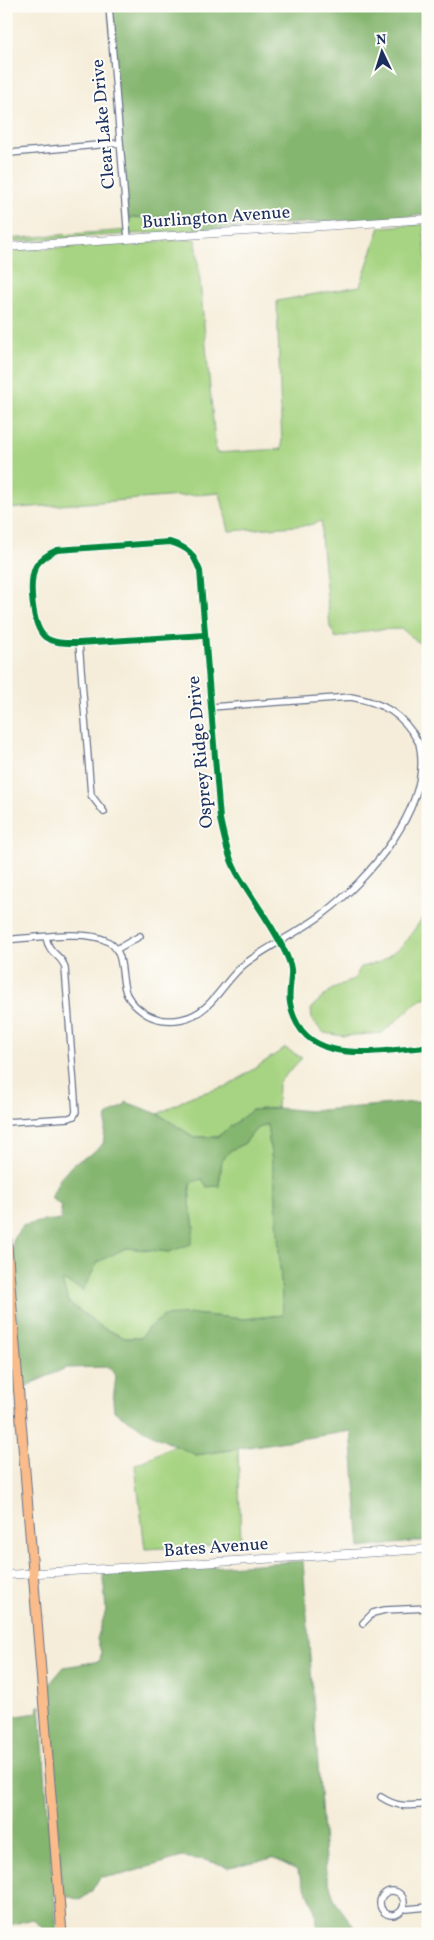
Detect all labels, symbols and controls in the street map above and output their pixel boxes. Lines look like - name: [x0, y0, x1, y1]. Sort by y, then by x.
- north arrow: [356, 28, 406, 78]
- text: N: [375, 31, 387, 50]
- street label: Clear Lake Drive: [86, 58, 122, 190]
- street label: Burlington Avenue: [141, 200, 291, 236]
- street label: Osprey Ridge Drive: [182, 675, 220, 829]
- street label: Bates Avenue: [163, 1532, 269, 1564]

